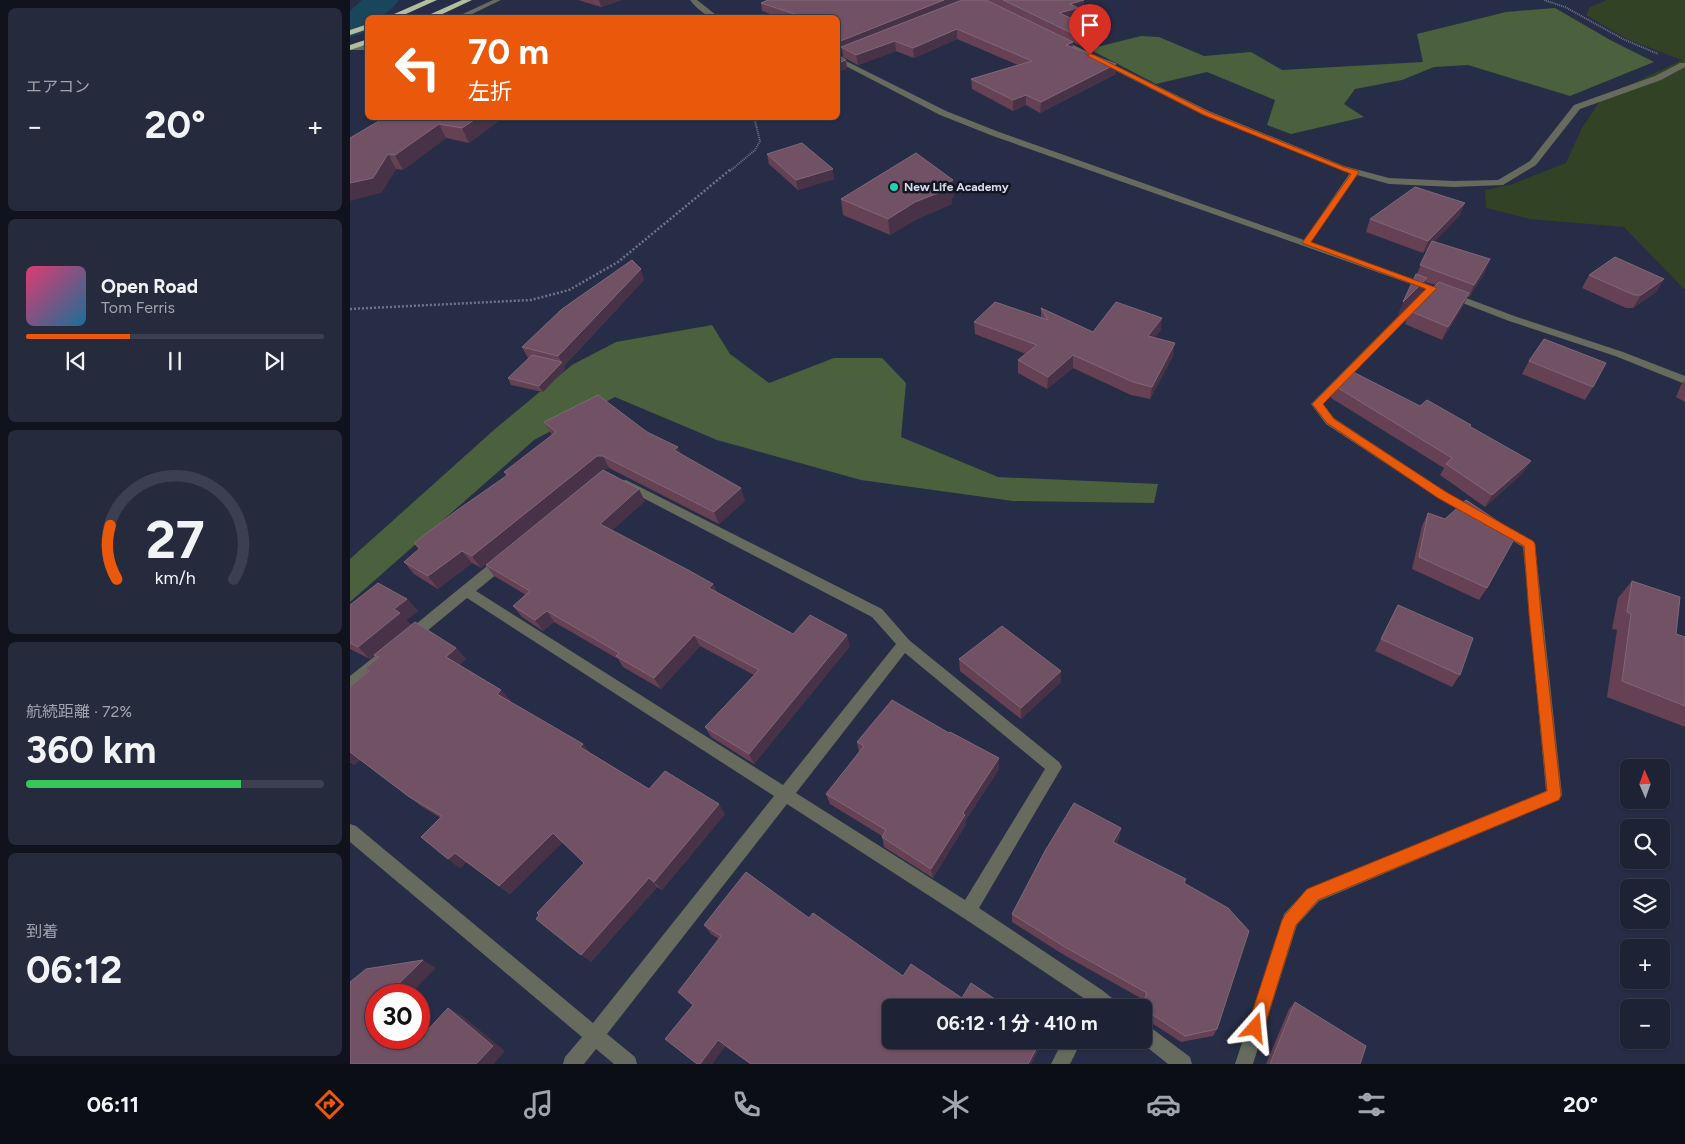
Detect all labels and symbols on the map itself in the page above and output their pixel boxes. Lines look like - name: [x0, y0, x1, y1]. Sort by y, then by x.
- pin: [1069, 4, 1111, 55]
- place label: New Life Academy: [904, 180, 1009, 194]
- marker: New Life Academy: [888, 181, 900, 193]
- north arrow: [1620, 759, 1670, 809]
- speed limit sign: 30: [365, 984, 430, 1049]
- position arrow: [1228, 1001, 1280, 1053]

